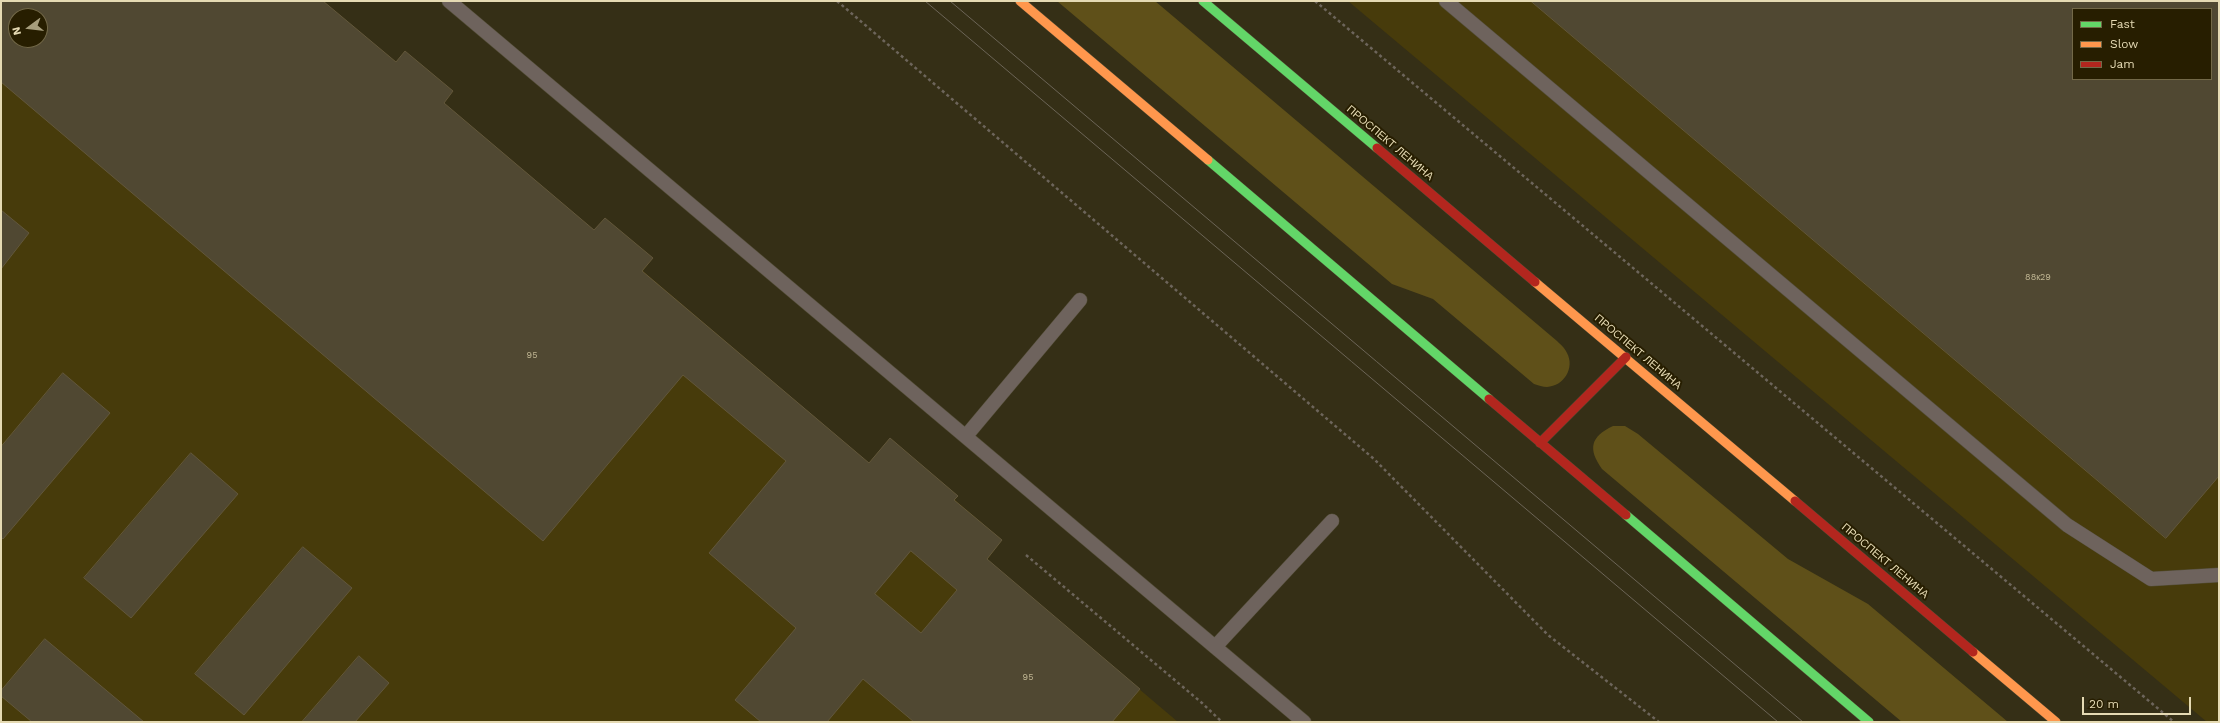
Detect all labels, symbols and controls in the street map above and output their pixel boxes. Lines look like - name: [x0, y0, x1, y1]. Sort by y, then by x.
- north arrow: [8, 8, 48, 48]
- legend: [2072, 8, 2212, 80]
- text: Fast: [2110, 17, 2135, 31]
- text: N: [10, 25, 24, 37]
- text: Slow: [2110, 37, 2138, 51]
- text: Jam: [2110, 57, 2135, 71]
- street label: ПРОСПЕКТ ЛЕНИНА: [1344, 103, 1436, 183]
- house number: 88к29: [2025, 272, 2051, 282]
- street label: ПРОСПЕКТ ЛЕНИНА: [1592, 312, 1684, 392]
- house number: 95: [527, 350, 537, 360]
- street label: ПРОСПЕКТ ЛЕНИНА: [1839, 521, 1931, 601]
- house number: 95: [1023, 672, 1033, 682]
- scale bar: [2084, 689, 2193, 715]
- text: 20 m: [2089, 697, 2119, 711]

